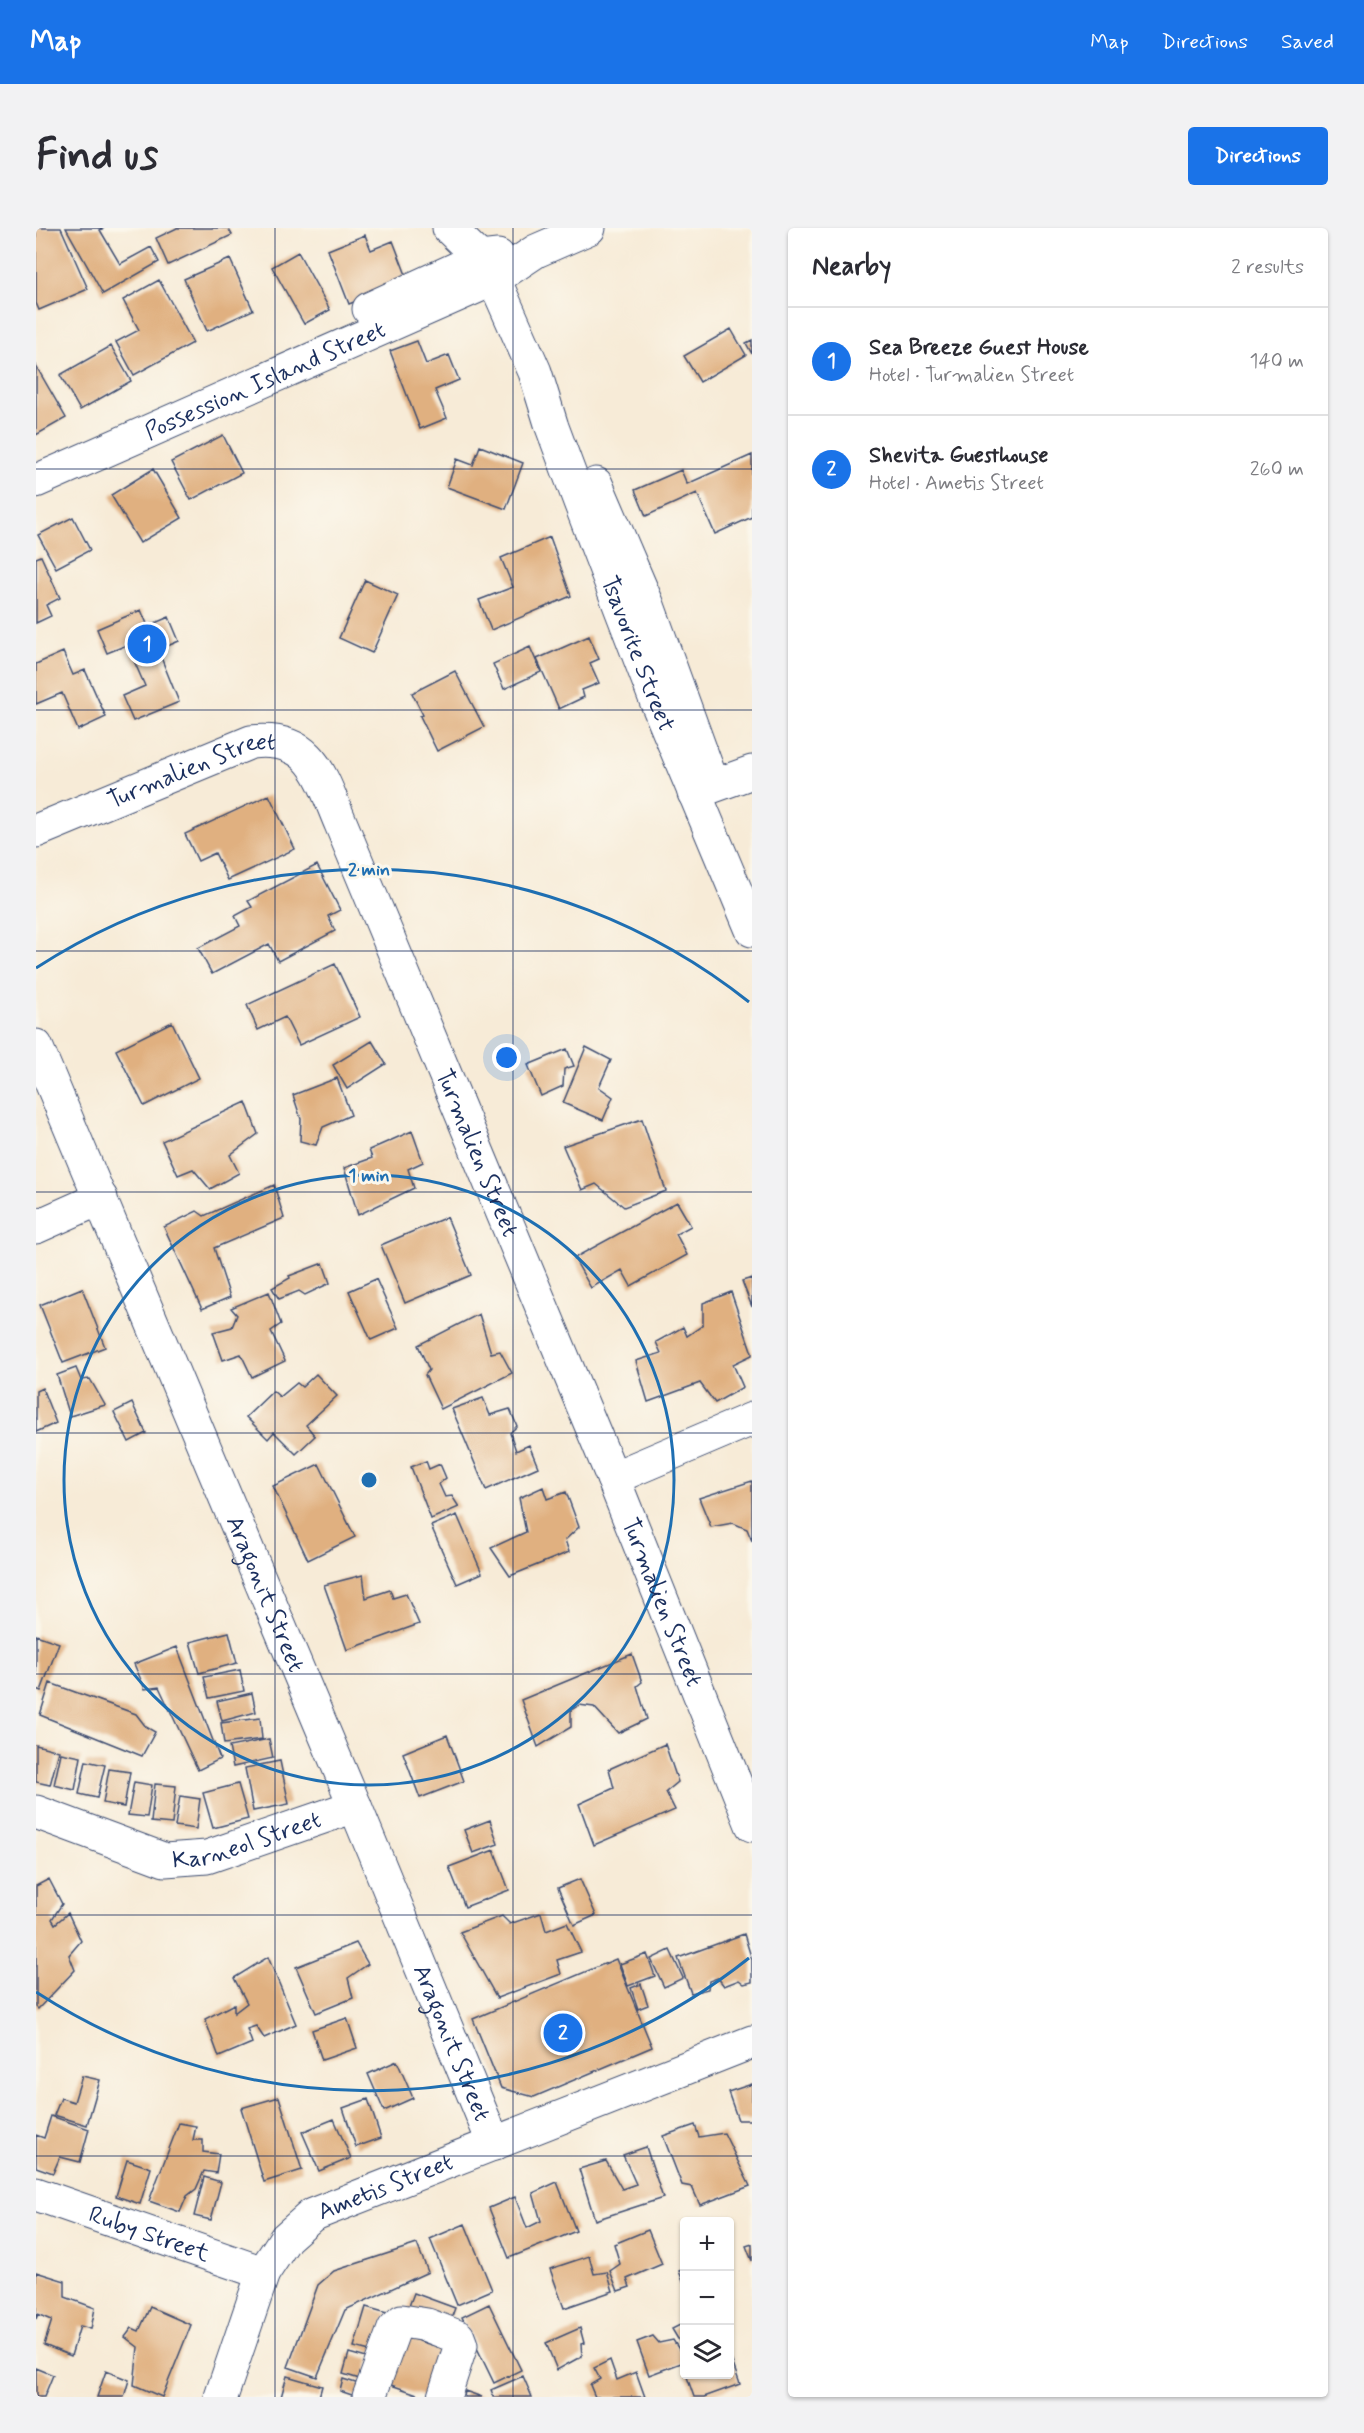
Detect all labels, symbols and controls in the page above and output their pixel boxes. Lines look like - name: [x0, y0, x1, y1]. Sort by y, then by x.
- text: Map: [30, 24, 81, 61]
- text: Map: [1090, 28, 1129, 56]
- text: Directions: [1162, 28, 1248, 56]
- text: Saved: [1281, 28, 1334, 56]
- button: Directions: [1188, 127, 1328, 185]
- text: Find us: [36, 129, 158, 184]
- text: Nearby: [812, 250, 891, 284]
- text: 2 results: [1231, 254, 1304, 281]
- street label: Possession Island Street: [140, 315, 391, 448]
- text: Sea Breeze Guest House: [869, 334, 1089, 362]
- text: 1: [827, 348, 836, 375]
- text: 140 m: [1250, 348, 1304, 375]
- text: Hotel · Turmalien Street: [869, 362, 1074, 389]
- text: Shevita Guesthouse: [869, 442, 1048, 470]
- text: 2: [827, 456, 836, 483]
- text: 260 m: [1250, 456, 1304, 483]
- text: Hotel · Ametis Street: [869, 470, 1044, 497]
- street label: Tsavorite Street: [593, 572, 681, 737]
- pin: 1: [128, 622, 166, 666]
- street label: Turmalien Street: [103, 727, 277, 817]
- text: 2 min: [348, 858, 390, 882]
- your location: [492, 1043, 521, 1072]
- street label: Turmalien Street: [428, 1064, 525, 1242]
- text: 1 min: [348, 1164, 390, 1188]
- centre of rings: [359, 1470, 379, 1490]
- street label: Aragonit Street: [218, 1511, 311, 1677]
- street label: Turmalien Street: [614, 1514, 709, 1691]
- street label: Karneol Street: [171, 1805, 326, 1876]
- street label: Aragonit Street: [405, 1960, 497, 2126]
- pin: 2: [544, 2010, 582, 2056]
- street label: Ametis Street: [313, 2147, 458, 2228]
- street label: Ruby Street: [84, 2200, 213, 2270]
- map controls: [680, 2217, 734, 2379]
- button: +: [680, 2217, 734, 2271]
- button: −: [680, 2271, 734, 2325]
- button: layers: [680, 2325, 734, 2379]

